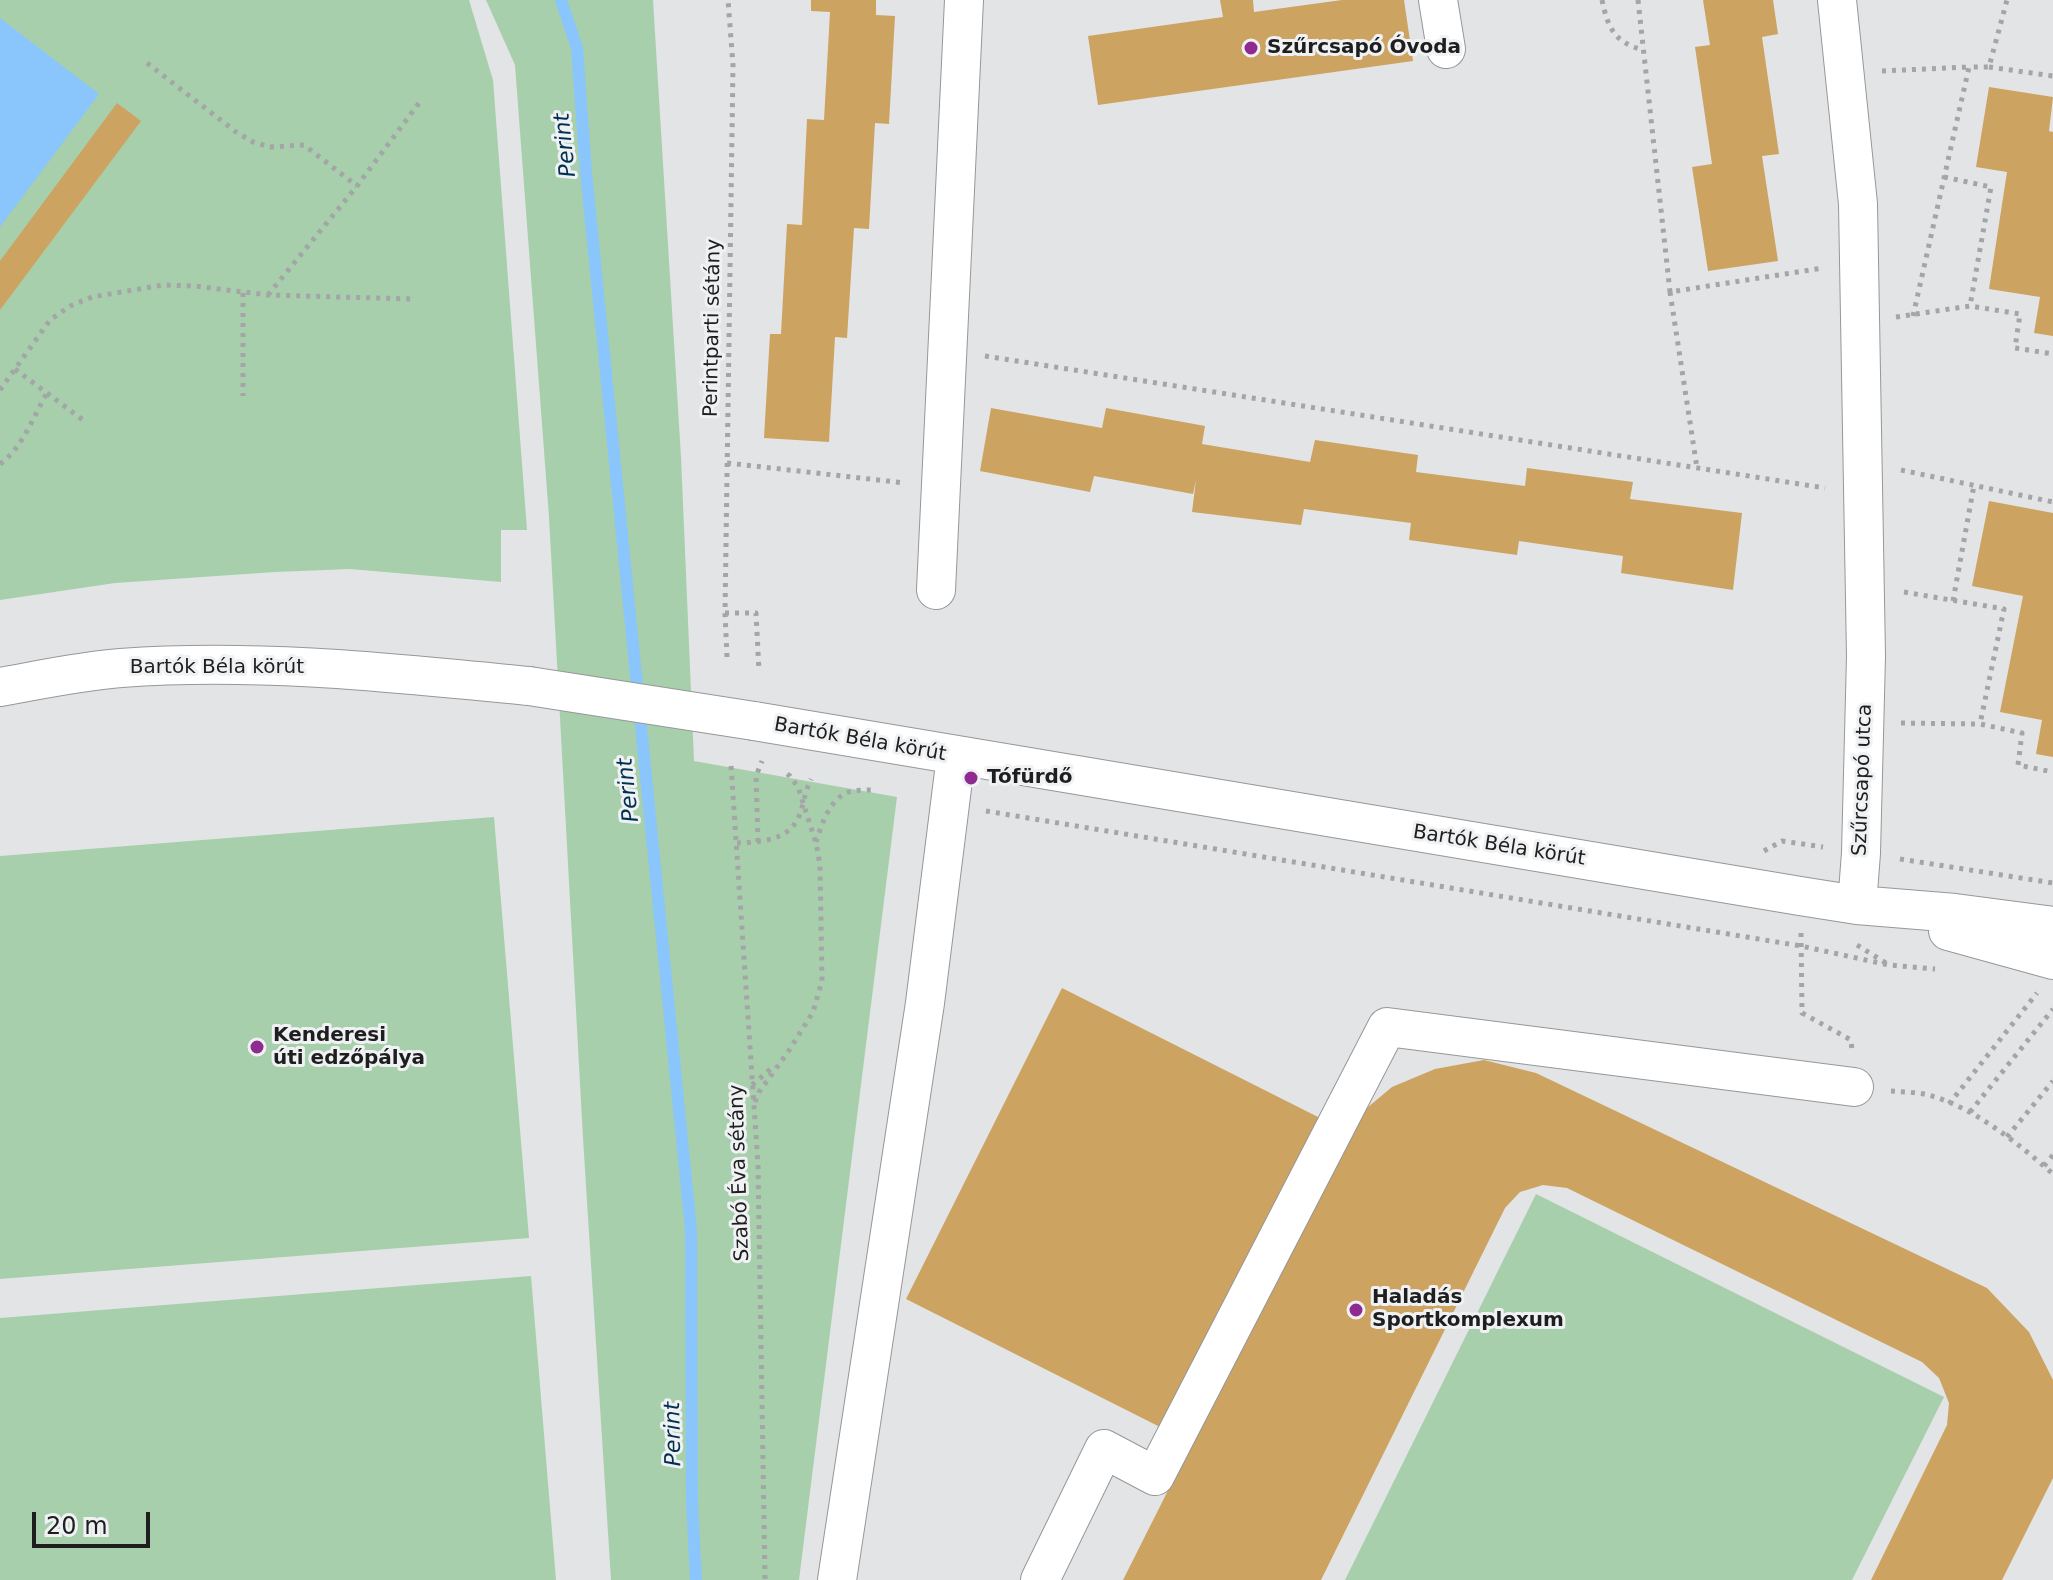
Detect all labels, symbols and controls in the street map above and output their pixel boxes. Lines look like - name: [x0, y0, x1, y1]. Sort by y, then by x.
- place label: Szűrcsapó Óvoda: [1267, 36, 1461, 60]
- marker: Szűrcsapó Óvoda: [1242, 39, 1260, 57]
- water label: Perint: [549, 112, 583, 178]
- street label: Perintparti sétány: [699, 239, 727, 417]
- street label: Bartók Béla körút: [130, 656, 304, 680]
- street label: Szűrcsapó utca: [1848, 703, 1878, 857]
- street label: Bartók Béla körút: [772, 713, 948, 767]
- water label: Perint: [612, 757, 646, 823]
- place label: Tófürdő: [987, 766, 1073, 790]
- marker: Tófürdő: [962, 769, 980, 787]
- street label: Bartók Béla körút: [1411, 821, 1587, 871]
- place label: Kenderesi úti edzőpálya: [273, 1024, 425, 1071]
- marker: Kenderesi úti edzőpálya: [248, 1038, 266, 1056]
- street label: Szabó Éva sétány: [725, 1084, 755, 1262]
- place label: Haladás Sportkomplexum: [1372, 1286, 1564, 1333]
- marker: Haladás Sportkomplexum: [1347, 1301, 1365, 1319]
- water label: Perint: [660, 1402, 688, 1466]
- scale bar: [36, 1496, 154, 1546]
- text: 20 m: [46, 1512, 108, 1540]

